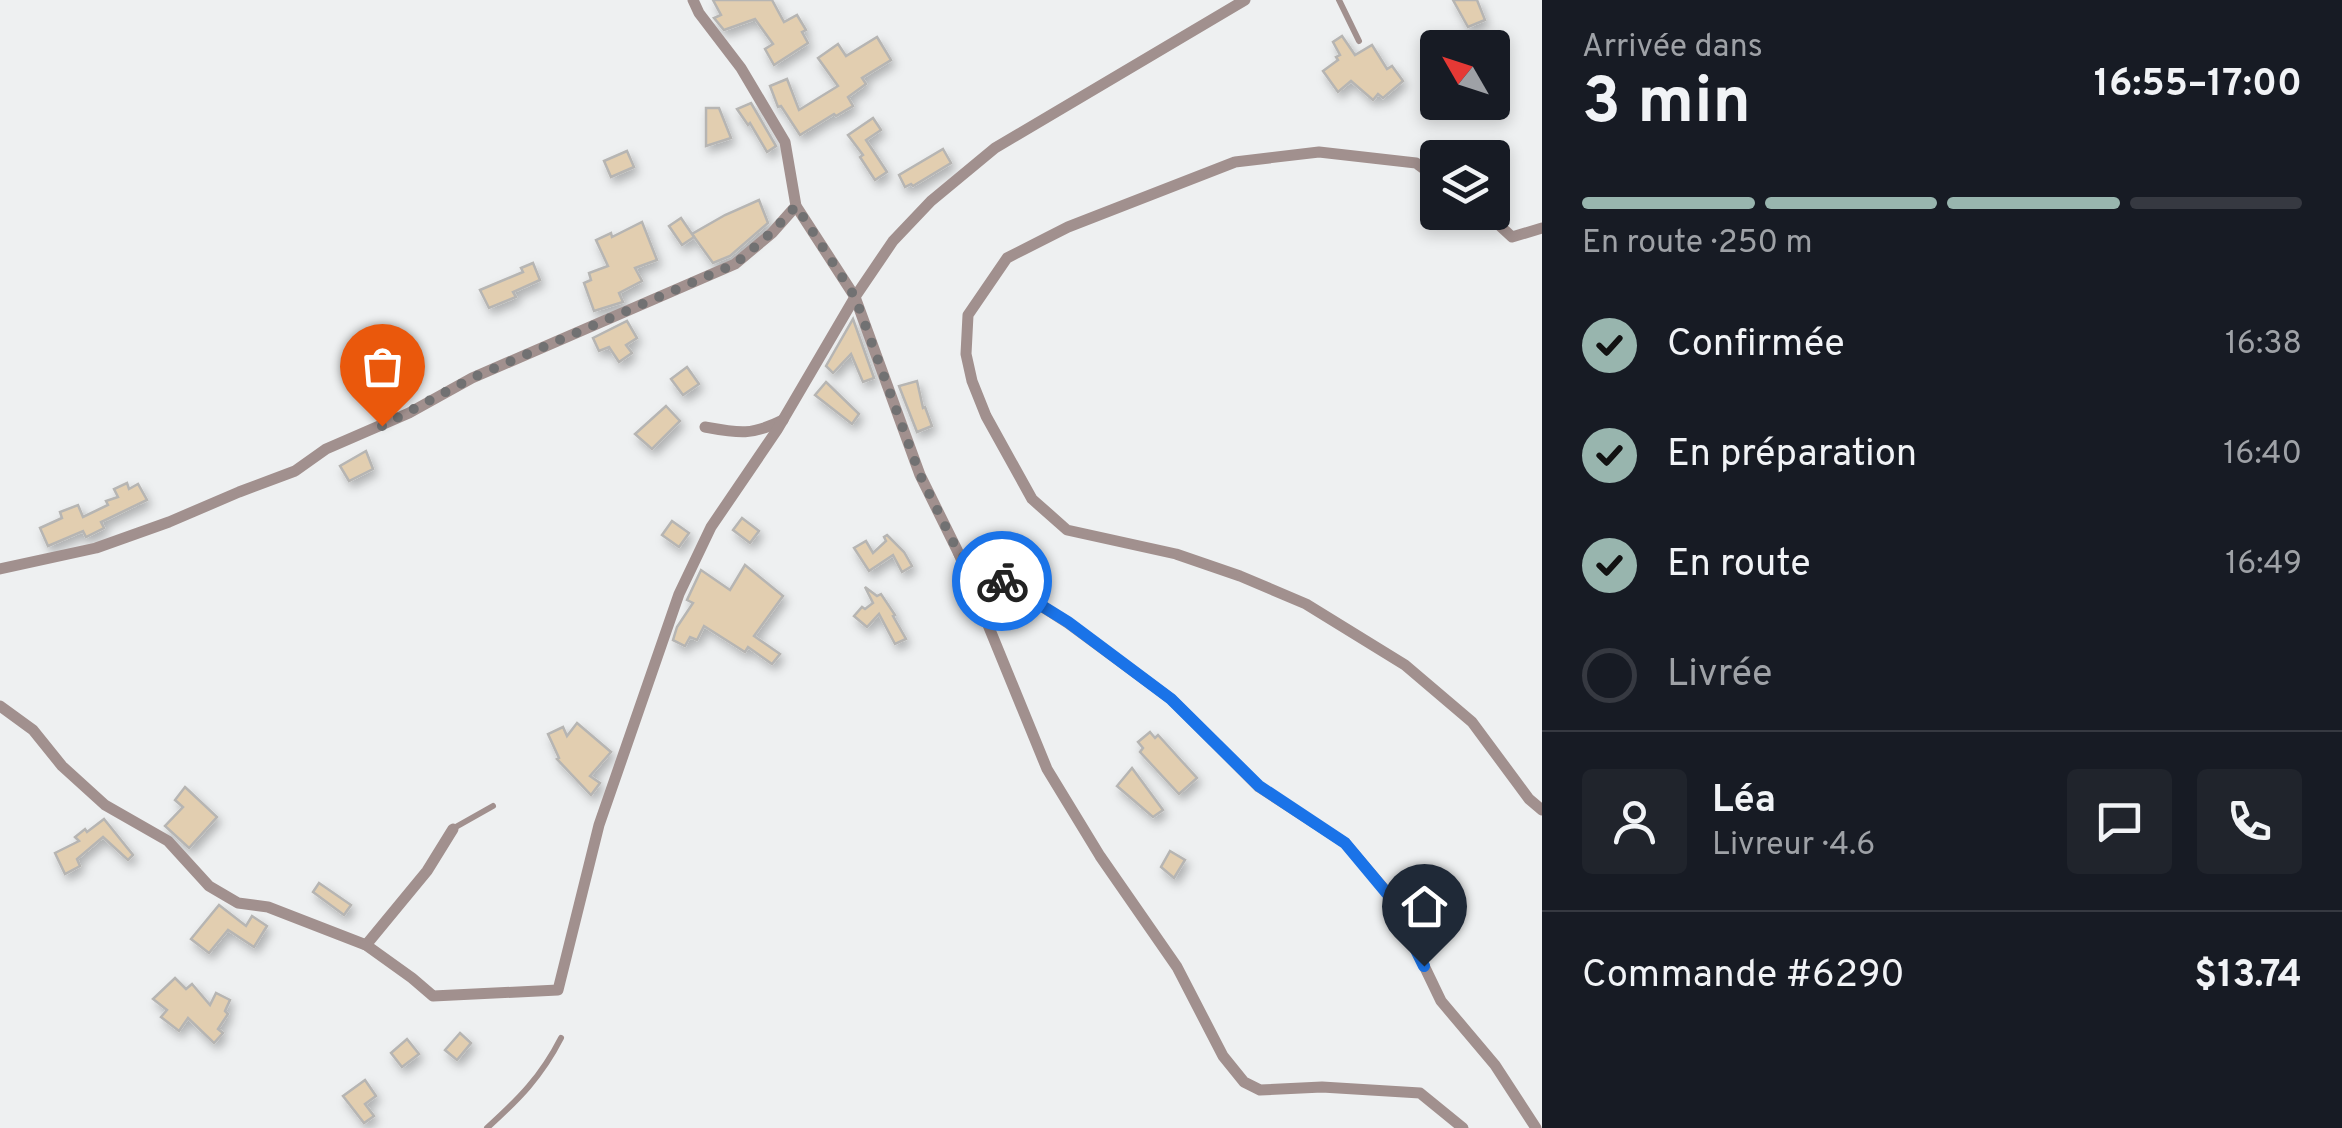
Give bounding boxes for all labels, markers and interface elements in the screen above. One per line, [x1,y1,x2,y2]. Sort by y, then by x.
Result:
text: Arrivée dans [1582,28,1763,68]
north arrow [1420,30,1510,120]
map controls [1420,30,1510,230]
text: 16:55–17:00 [2094,61,2302,110]
text: 3 min [1582,64,1751,146]
button: layers [1420,140,1510,230]
text: En route · 250 m [1582,224,1813,264]
icon: check [1582,318,1637,373]
text: Confirmée [1667,321,1845,370]
pin [340,324,425,427]
text: 16:38 [2225,325,2302,365]
icon: bag [355,339,410,394]
icon: check [1582,428,1637,483]
text: En préparation [1667,431,1917,480]
text: 16:40 [2223,435,2302,475]
courier [952,531,1052,631]
icon: check [1582,538,1637,593]
text: En route [1667,541,1811,590]
text: 16:49 [2225,545,2302,585]
icon: bike [975,554,1030,609]
text: Livrée [1667,651,1772,700]
button: person [1582,769,1687,874]
button: chat [2067,769,2172,874]
button: phone [2197,769,2302,874]
text: Léa [1712,777,1776,826]
text: Livreur · 4.6 [1712,826,1875,866]
pin [1382,864,1467,967]
icon: home [1397,879,1452,934]
text: Commande #6290 [1582,952,1905,1001]
text: $13.74 [2194,952,2302,1001]

